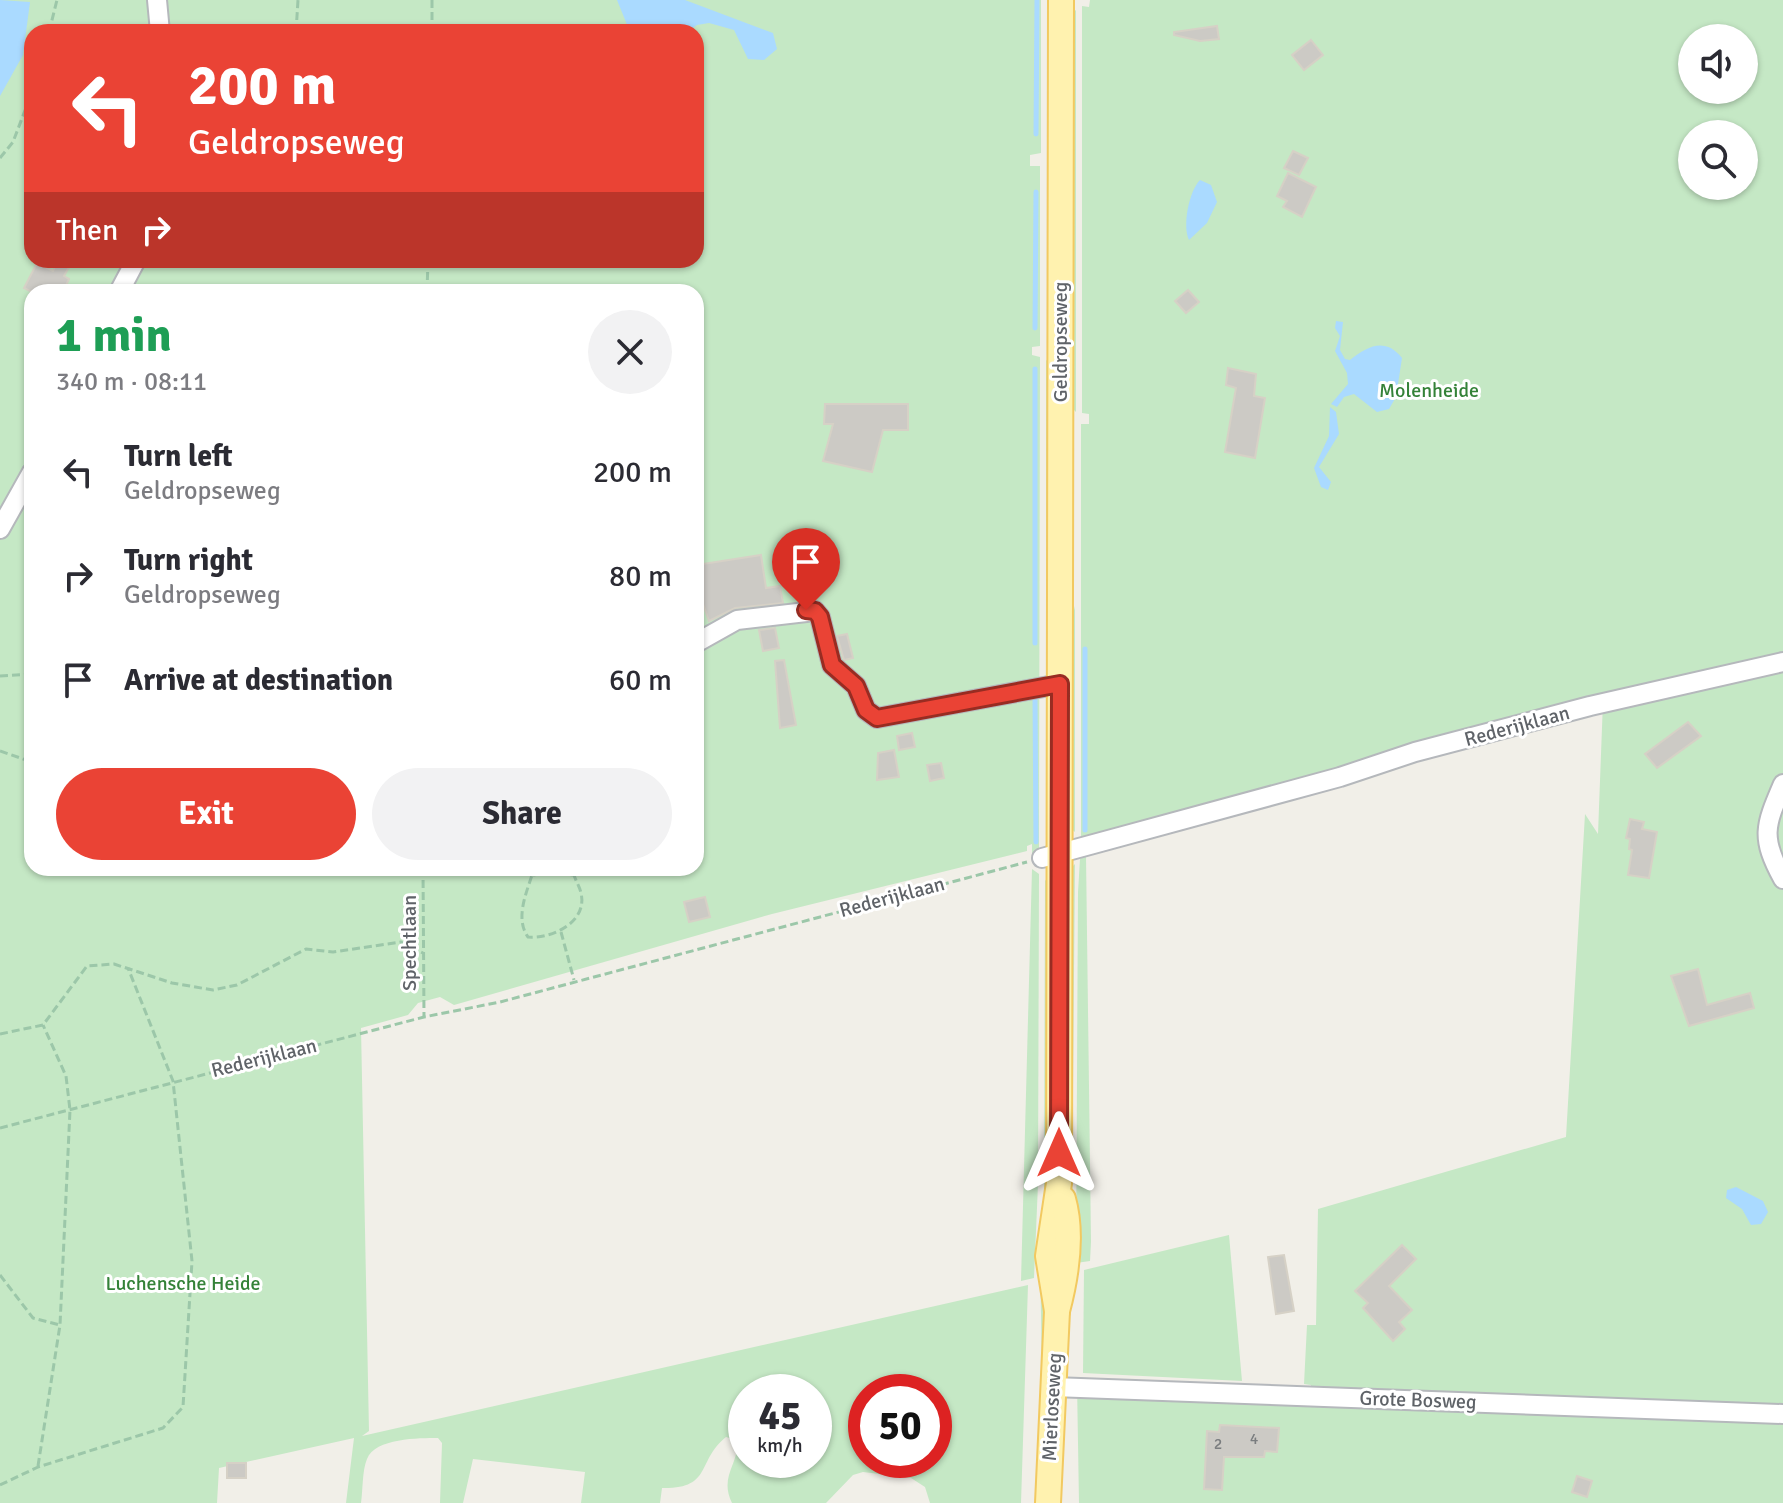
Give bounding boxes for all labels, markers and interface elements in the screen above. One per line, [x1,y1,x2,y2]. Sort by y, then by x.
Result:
map controls [1678,24,1758,200]
button: sound [1678,24,1758,104]
text: 200 m [188,51,336,120]
icon: left [56,56,160,160]
text: Geldropseweg [188,120,405,165]
button: search [1678,120,1758,200]
icon: right [134,208,178,252]
text: Then [56,212,118,249]
street label: Geldropseweg [1048,282,1073,402]
text: 1 min [56,306,172,365]
button: close [588,310,672,394]
text: 340 m · 08:11 [56,366,207,398]
park label: Molenheide [1379,378,1479,403]
text: Turn left [124,438,233,475]
icon: left [56,450,100,494]
text: 200 m [593,454,672,491]
text: Geldropseweg [124,475,281,507]
pin [772,528,840,610]
icon: arrive [784,540,828,584]
text: Turn right [124,542,253,579]
icon: right [56,554,100,598]
text: 80 m [609,558,672,595]
text: Geldropseweg [124,579,281,611]
icon: arrive [56,658,100,702]
text: Arrive at destination [124,662,393,699]
text: 60 m [609,662,672,699]
street label: Rederijklaan [1462,700,1572,752]
button: Exit [56,768,356,860]
button: Share [372,768,672,860]
street label: Rederijklaan [837,871,947,923]
street label: Spechtlaan [397,895,422,991]
street label: Rederijklaan [209,1033,319,1083]
position arrow [1017,1111,1101,1195]
park label: Luchensche Heide [105,1271,261,1296]
street label: Mierloseweg [1037,1352,1067,1462]
speed limit sign: 50 [848,1374,952,1478]
street label: Grote Bosweg [1359,1385,1477,1415]
text: 45 [758,1391,802,1441]
house number: 4 [1250,1429,1259,1449]
text: km/h [757,1433,803,1458]
house number: 2 [1214,1434,1222,1454]

